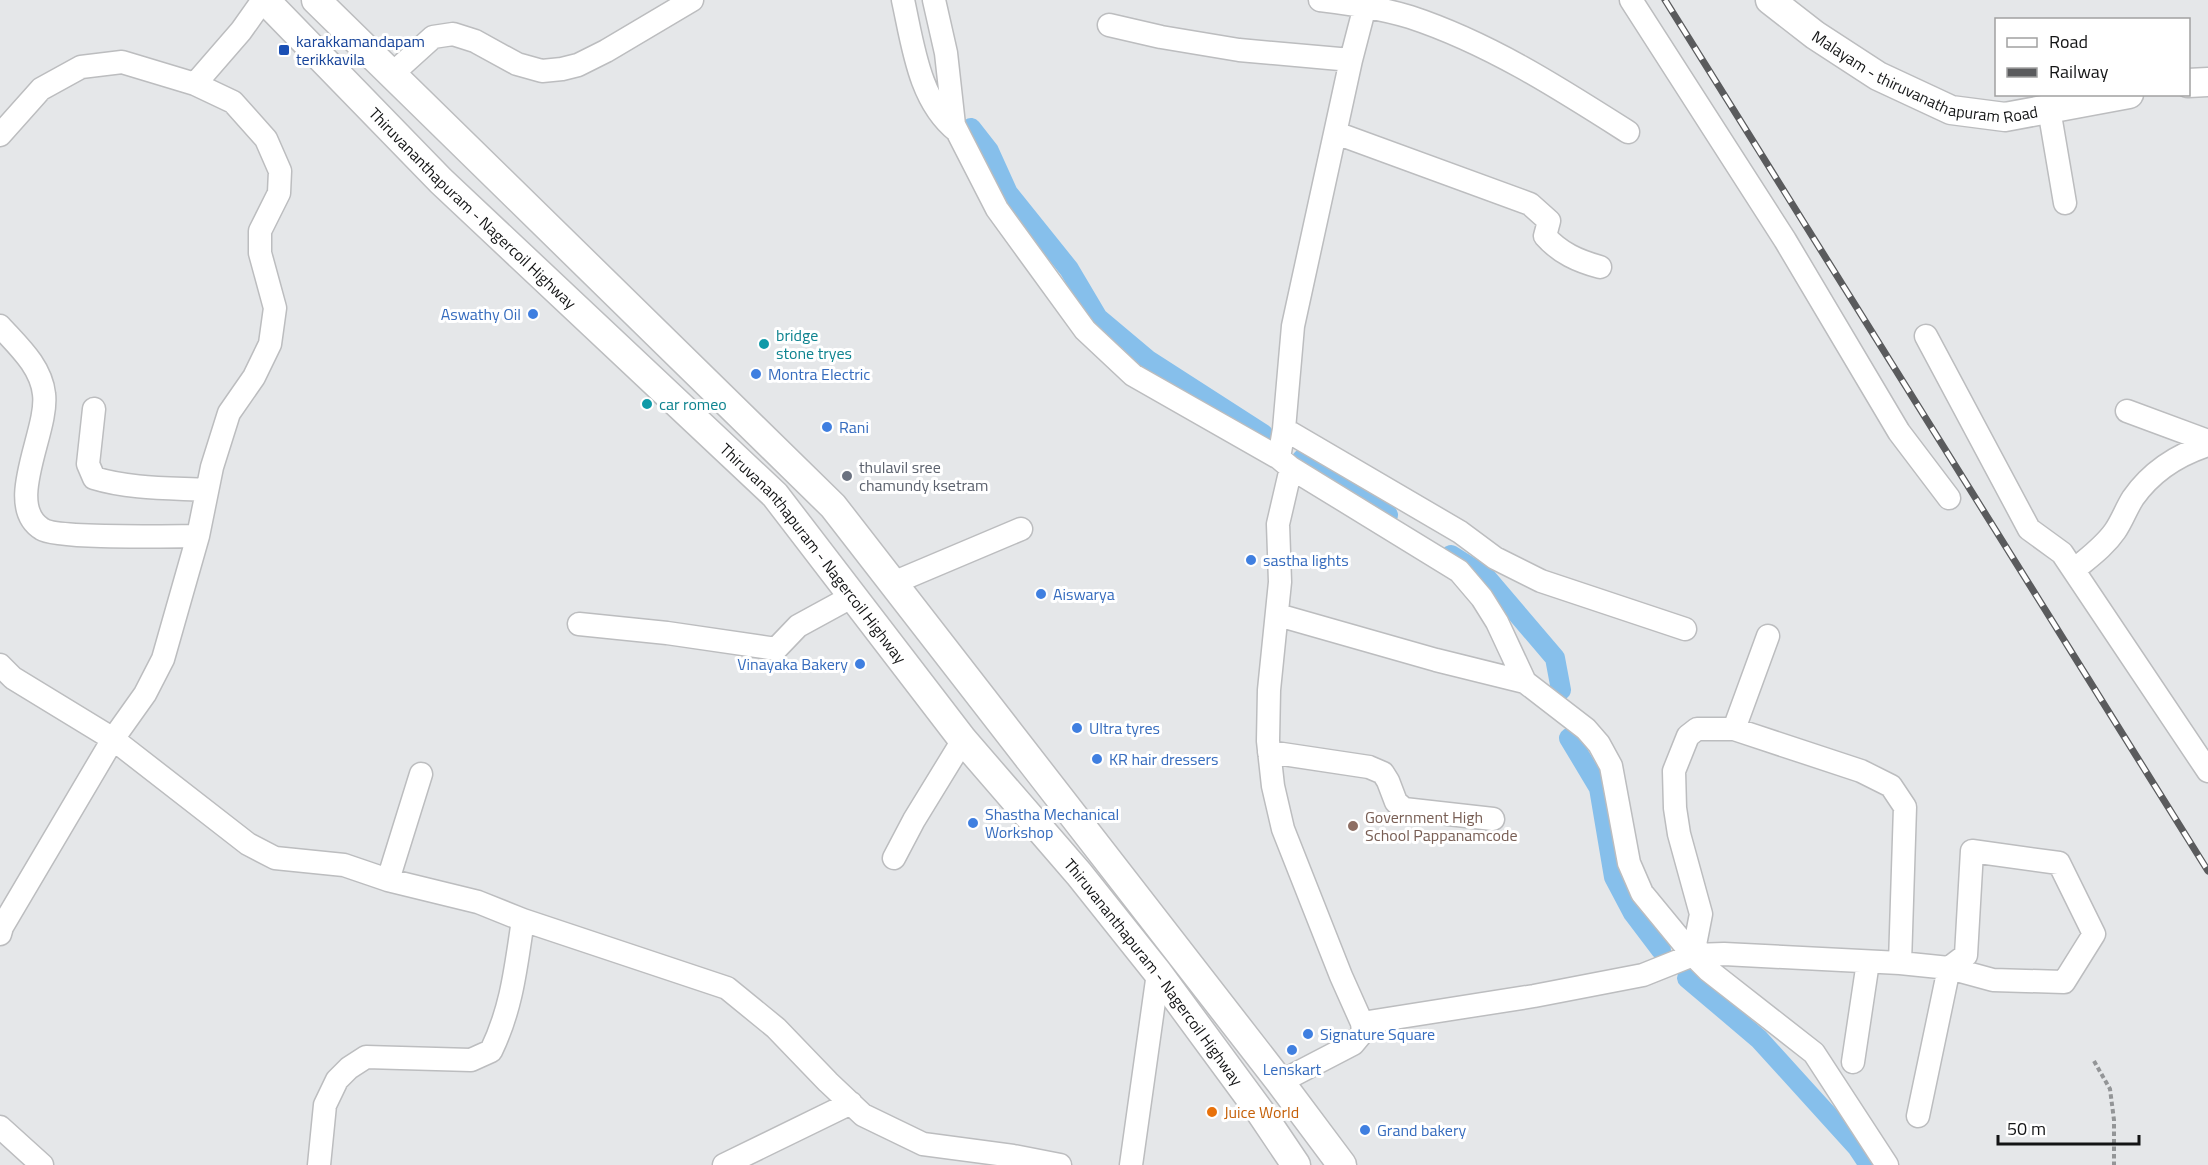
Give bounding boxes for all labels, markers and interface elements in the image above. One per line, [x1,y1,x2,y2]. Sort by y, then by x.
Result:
legend [1995,18,2190,96]
street label: Malayam - thiruvanathapuram Road [1807,24,2040,129]
text: Road [2049,28,2088,55]
place label: karakkamandapam terikkavila [296,29,425,71]
marker: karakkamandapam terikkavila [277,43,291,57]
text: Railway [2049,58,2109,85]
street label: Thiruvananthapuram - Nagercoil Highway [363,102,582,315]
place label: Aswathy Oil [441,302,521,326]
marker: Aswathy Oil [526,307,540,321]
place label: bridge stone tryes [776,323,852,365]
marker: bridge stone tryes [757,337,771,351]
place label: Montra Electric [768,362,870,386]
marker: Montra Electric [749,367,763,381]
place label: car romeo [659,392,727,416]
marker: car romeo [640,397,654,411]
place label: Rani [839,415,869,439]
marker: Rani [820,420,834,434]
street label: Thiruvananthapuram - Nagercoil Highway [715,437,912,669]
place label: thulavil sree chamundy ksetram [859,455,988,497]
marker: thulavil sree chamundy ksetram [840,469,854,483]
place label: sastha lights [1263,548,1349,572]
marker: sastha lights [1244,553,1258,567]
place label: Aiswarya [1053,582,1115,606]
marker: Aiswarya [1034,587,1048,601]
place label: Vinayaka Bakery [737,652,848,676]
marker: Vinayaka Bakery [853,657,867,671]
place label: Ultra tyres [1089,716,1160,740]
marker: Ultra tyres [1070,721,1084,735]
place label: KR hair dressers [1109,747,1219,771]
marker: KR hair dressers [1090,752,1104,766]
place label: Shastha Mechanical Workshop [985,802,1119,844]
place label: Government High School Pappanamcode [1365,805,1518,847]
marker: Shastha Mechanical Workshop [966,816,980,830]
marker: Government High School Pappanamcode [1346,819,1360,833]
street label: Thiruvananthapuram - Nagercoil Highway [1058,853,1249,1091]
place label: Signature Square [1320,1022,1435,1046]
marker: Signature Square [1301,1027,1315,1041]
marker: Lenskart [1285,1043,1299,1057]
place label: Lenskart [1263,1057,1322,1081]
place label: Juice World [1224,1100,1299,1124]
marker: Juice World [1205,1105,1219,1119]
scale bar [1998,1108,2139,1146]
text: 50 m [2007,1115,2046,1142]
place label: Grand bakery [1377,1118,1466,1142]
marker: Grand bakery [1358,1123,1372,1137]

